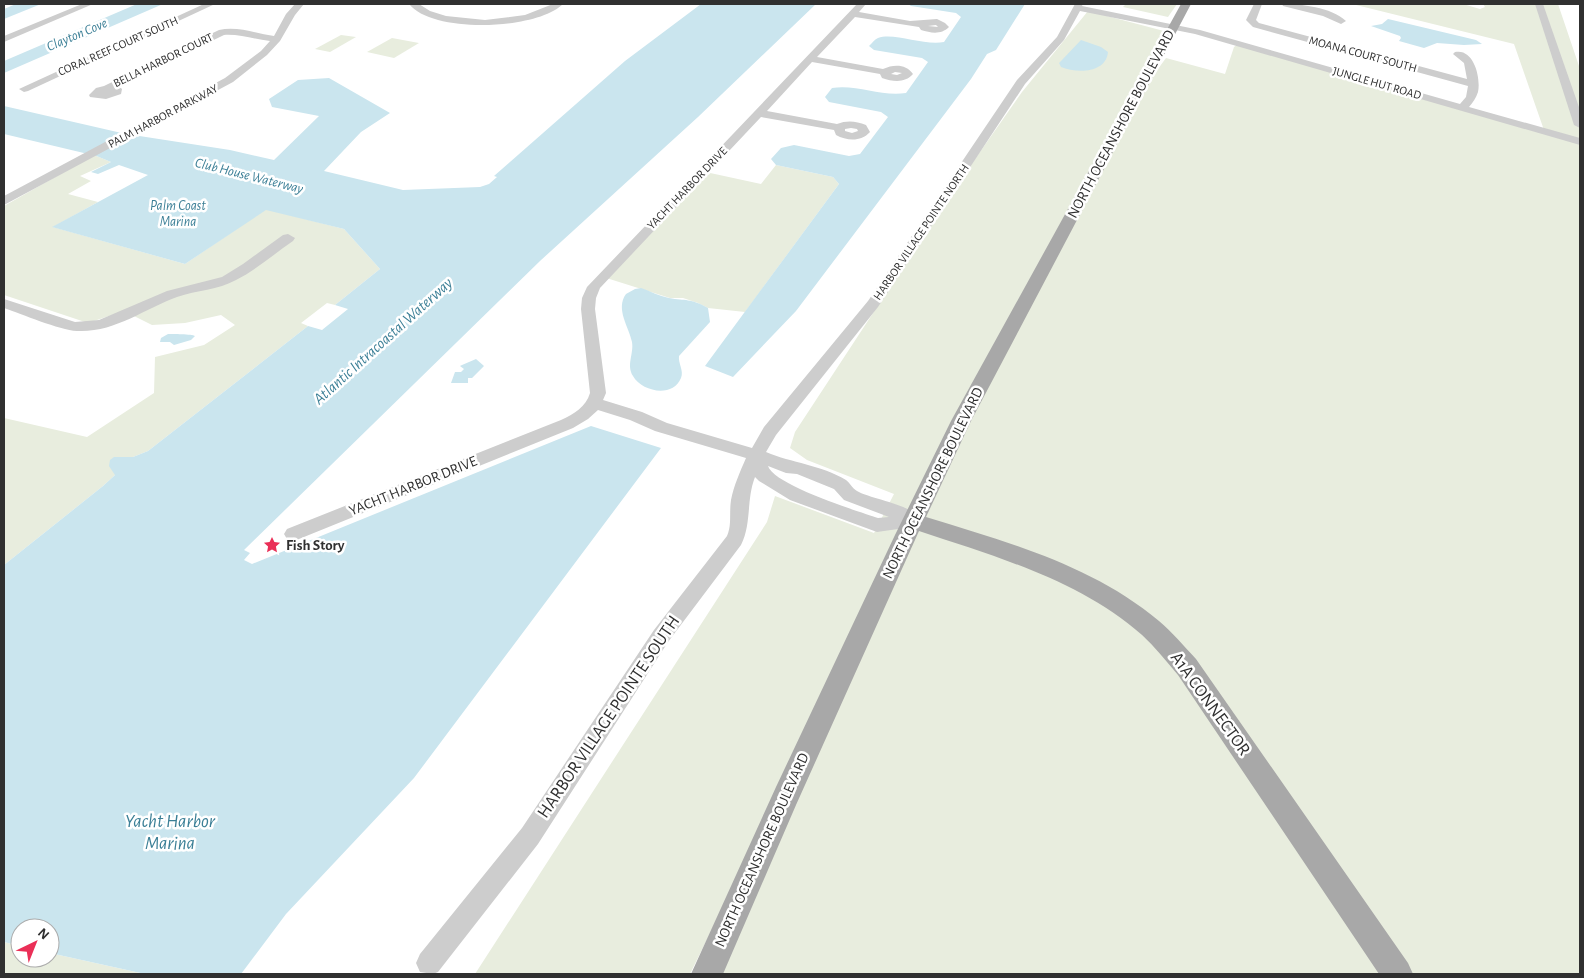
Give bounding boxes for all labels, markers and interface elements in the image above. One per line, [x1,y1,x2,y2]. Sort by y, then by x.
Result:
street label: CORAL REEF COURT SOUTH [56,14,180,78]
water label: Clayton Cove [45,16,109,54]
street label: NORTH OCEANSHORE BOULEVARD [1065,27,1177,221]
street label: BELLA HARBOR COURT [111,31,215,89]
street label: MOANA COURT SOUTH [1308,34,1418,74]
street label: JUNGLE HUT ROAD [1331,65,1423,101]
street label: PALM HARBOR PARKWAY [106,82,220,150]
street label: YACHT HARBOR DRIVE [645,144,729,231]
water label: Club House Waterway [193,156,305,196]
street label: HARBOR VILLAGE POINTE NORTH [871,162,971,302]
water label: Palm Coast Marina [150,199,206,229]
water label: Atlantic Intracoastal Waterway [310,274,456,408]
street label: NORTH OCEANSHORE BOULEVARD [880,385,986,581]
street label: YACHT HARBOR DRIVE [347,453,479,519]
place icon: Fish Story [262,535,282,555]
place label: Fish Story [286,538,345,553]
street label: HARBOR VILLAGE POINTE SOUTH [535,613,683,821]
street label: A1A CONNECTOR [1167,649,1253,759]
street label: NORTH OCEANSHORE BOULEVARD [712,750,812,949]
water label: Yacht Harbor Marina [125,812,216,853]
north arrow [10,918,60,968]
text: N [35,926,52,943]

